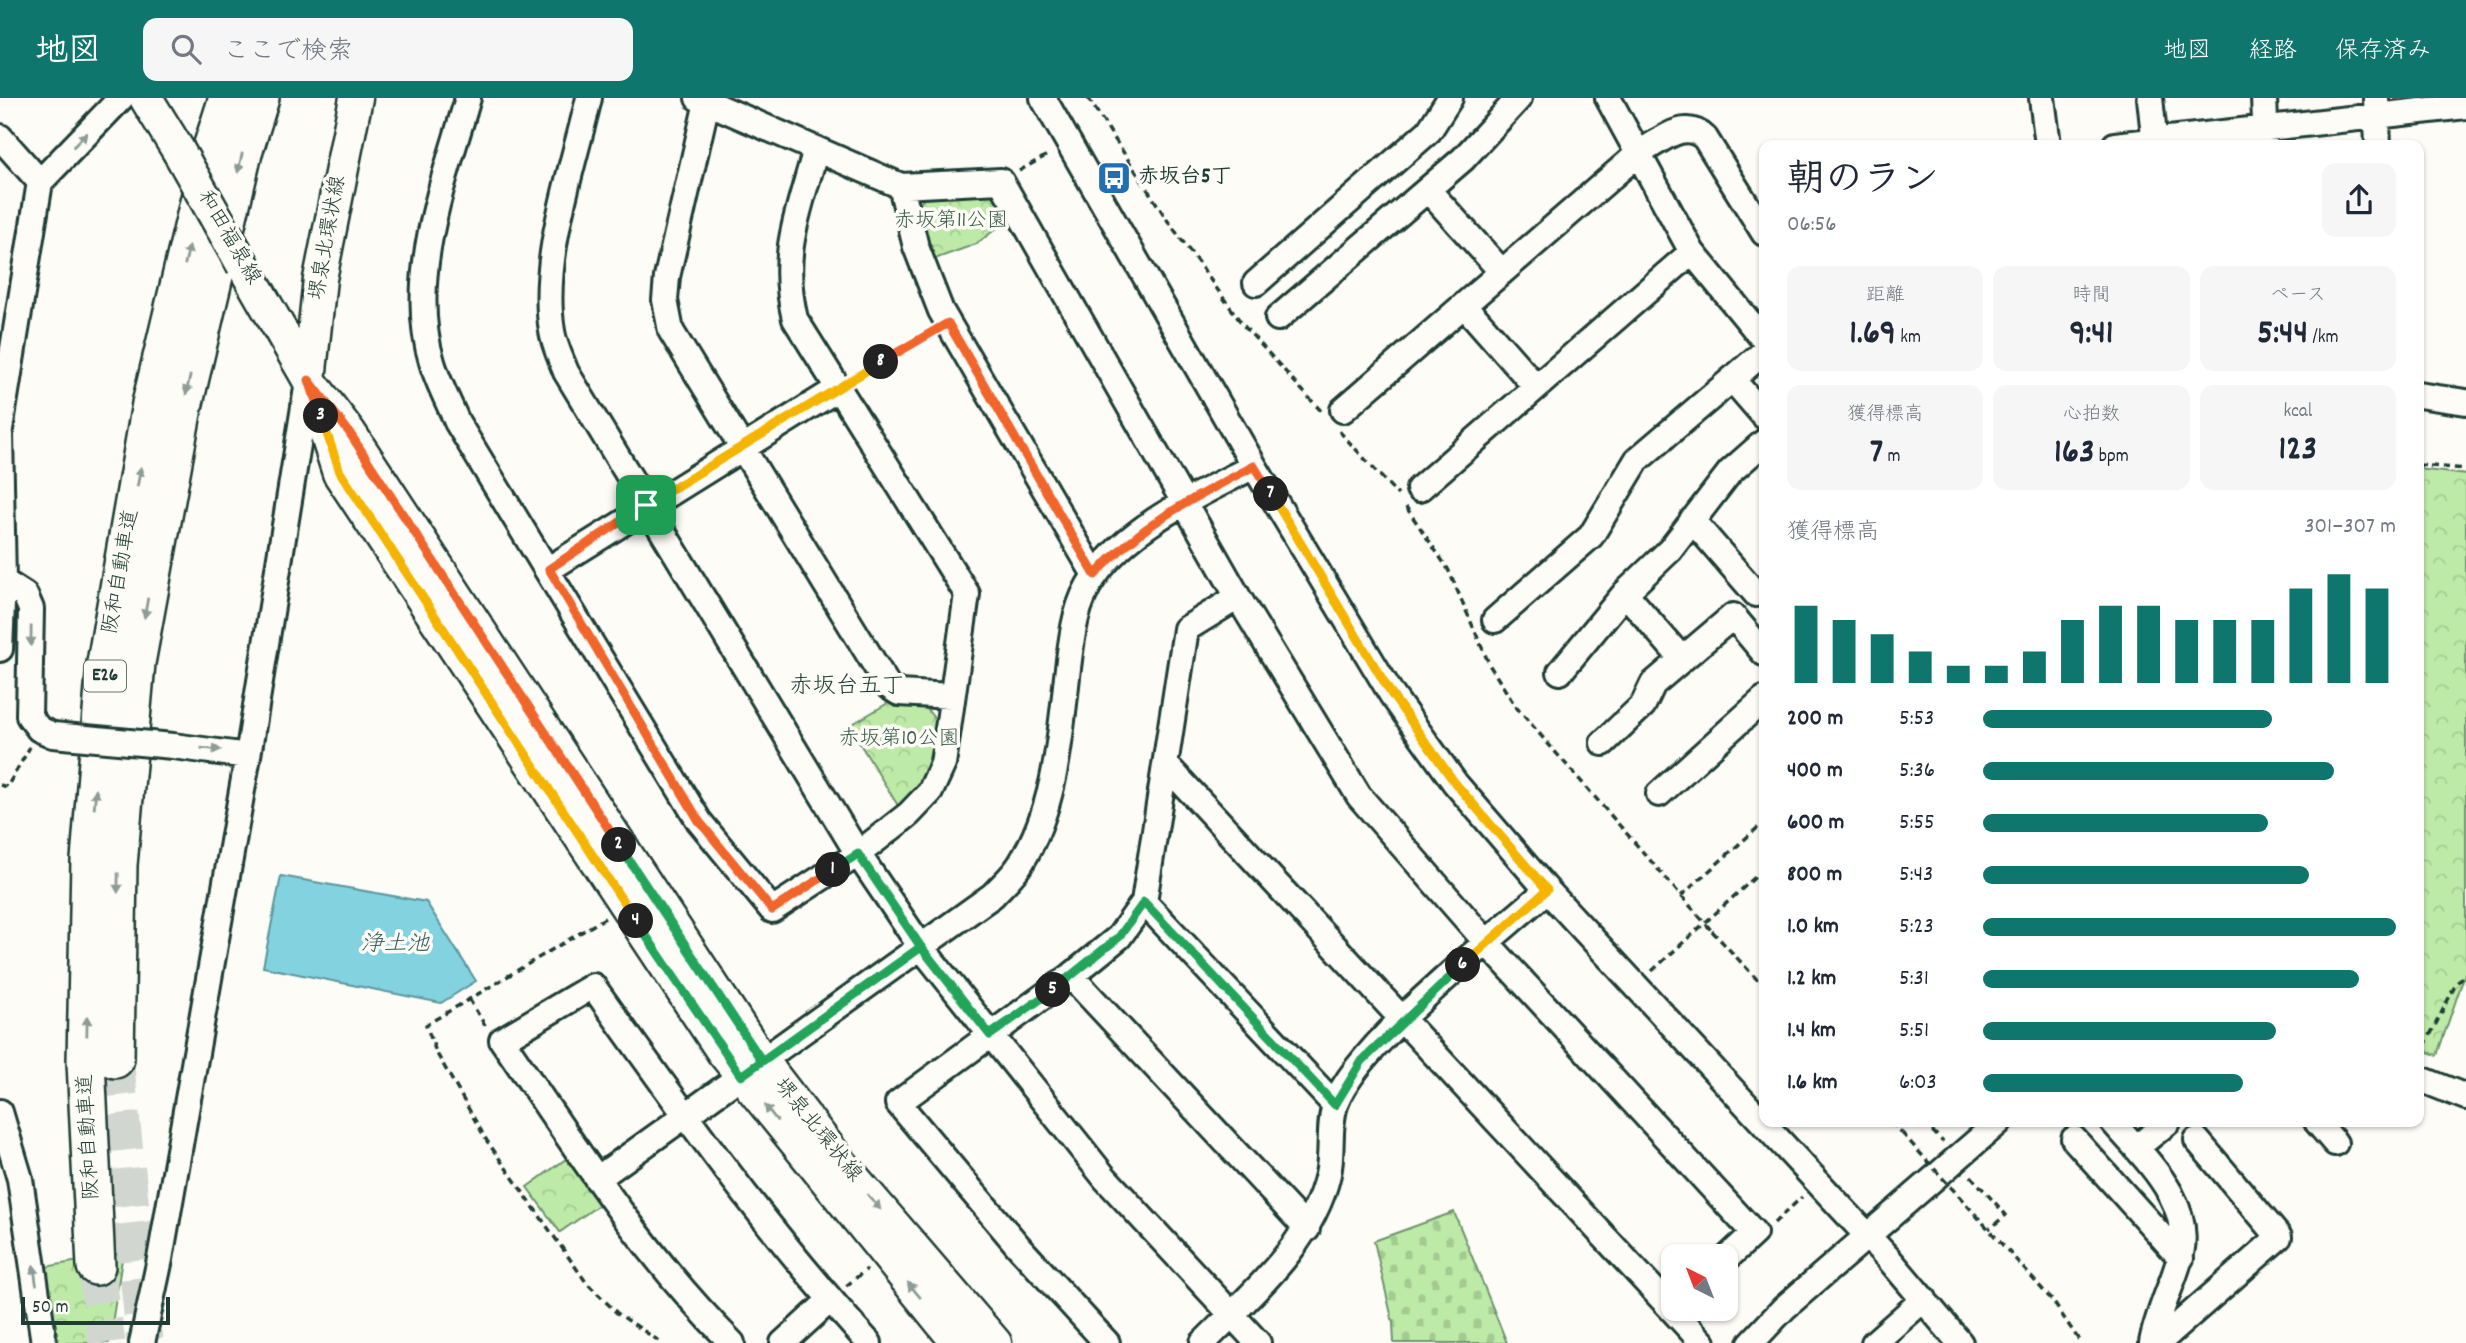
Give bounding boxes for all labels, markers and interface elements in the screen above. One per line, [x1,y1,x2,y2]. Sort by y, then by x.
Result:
search box [143,18,633,81]
text: 地図 [35,30,101,77]
icon: search [167,30,205,68]
text: ここで検索 [223,34,353,71]
text: 地図 [2163,35,2211,69]
text: 経路 [2249,35,2297,69]
text: 保存済み [2335,35,2431,69]
one-way arrow [72,132,88,149]
one-way arrow [234,153,245,175]
text: 朝のラン [1787,155,1939,210]
bus stop icon: 赤坂台5丁 [1095,159,1133,197]
place label: 赤坂台5丁 [1138,163,1232,193]
button: share [2322,163,2396,237]
street label: 堺泉北環状線 [303,173,355,303]
street label: 和田福泉線 [189,185,267,291]
park label: 赤坂第11公園 [894,207,1008,237]
text: 06:56 [1787,209,1837,242]
one-way arrow [182,244,193,266]
text: 距離 [1866,283,1904,310]
text: 時間 [2072,283,2111,310]
text: ペース [2270,283,2326,310]
text: 1.69 [1849,310,1896,360]
text: 9:41 [2069,310,2114,360]
text: 5:44 [2257,310,2308,360]
text: km [1896,325,1921,352]
text: /km [2308,325,2339,352]
pin: 8 [864,344,898,380]
text: 8 [877,348,884,375]
one-way arrow [183,374,194,396]
pin: 3 [304,398,338,434]
text: kcal [2283,399,2312,426]
text: 3 [316,402,325,429]
text: 獲得標高 [1847,402,1923,429]
text: 心拍数 [2063,402,2120,429]
text: 123 [2279,426,2317,476]
text: 7 [1870,429,1883,479]
text: 163 [2054,429,2094,479]
text: m [1883,444,1901,471]
text: bpm [2094,444,2129,471]
one-way arrow [134,466,145,488]
pin [616,475,676,535]
pin: 7 [1254,476,1288,512]
text: 7 [1267,480,1274,507]
icon: arrive [627,486,665,524]
street label: 阪和自動車道 [96,507,148,637]
text: 301–307 m [2304,511,2396,544]
text: 獲得標高 [1787,517,1879,550]
one-way arrow [140,597,151,619]
one-way arrow [25,625,37,647]
road number: E26 [84,660,126,692]
district label: 赤坂台五丁 [790,671,905,704]
text: 200 m [1787,703,1843,736]
text: 5:53 [1899,703,1934,736]
park label: 赤坂第10公園 [838,725,960,755]
one-way arrow [200,744,222,755]
text: 400 m [1787,755,1843,788]
text: 5:36 [1899,755,1935,788]
one-way arrow [90,788,101,810]
text: 600 m [1787,807,1844,840]
text: 5:55 [1899,807,1935,840]
pin: 2 [602,828,636,862]
text: 2 [614,831,623,858]
pin: 1 [816,852,850,888]
text: 1 [830,856,835,883]
text: 800 m [1787,859,1842,892]
text: 5:43 [1899,859,1933,892]
one-way arrow [112,872,124,894]
pin: 4 [618,904,654,938]
text: 4 [632,907,639,934]
text: 1.0 km [1787,911,1839,944]
text: 5:23 [1899,911,1934,944]
water label: 浄土池 [361,929,431,962]
pin: 6 [1446,948,1480,982]
text: 6 [1458,951,1467,978]
text: 1.2 km [1787,963,1836,996]
text: 5:31 [1899,963,1929,996]
pin: 5 [1036,972,1070,1008]
text: 5 [1048,976,1057,1003]
one-way arrow [81,1015,92,1037]
text: 1.4 km [1787,1015,1836,1048]
text: 5:51 [1899,1015,1929,1048]
text: 1.6 km [1787,1067,1838,1100]
text: 6:03 [1899,1067,1937,1100]
street label: 阪和自動車道 [72,1073,108,1201]
street label: 堺泉北環状線 [766,1073,868,1189]
one-way arrow [764,1105,779,1123]
one-way arrow [867,1193,882,1211]
north arrow [1661,1244,1738,1321]
map controls [1661,1244,1738,1321]
one-way arrow [29,1264,40,1286]
one-way arrow [907,1282,922,1299]
scale bar [21,1294,170,1326]
text: 50 m [32,1295,69,1322]

